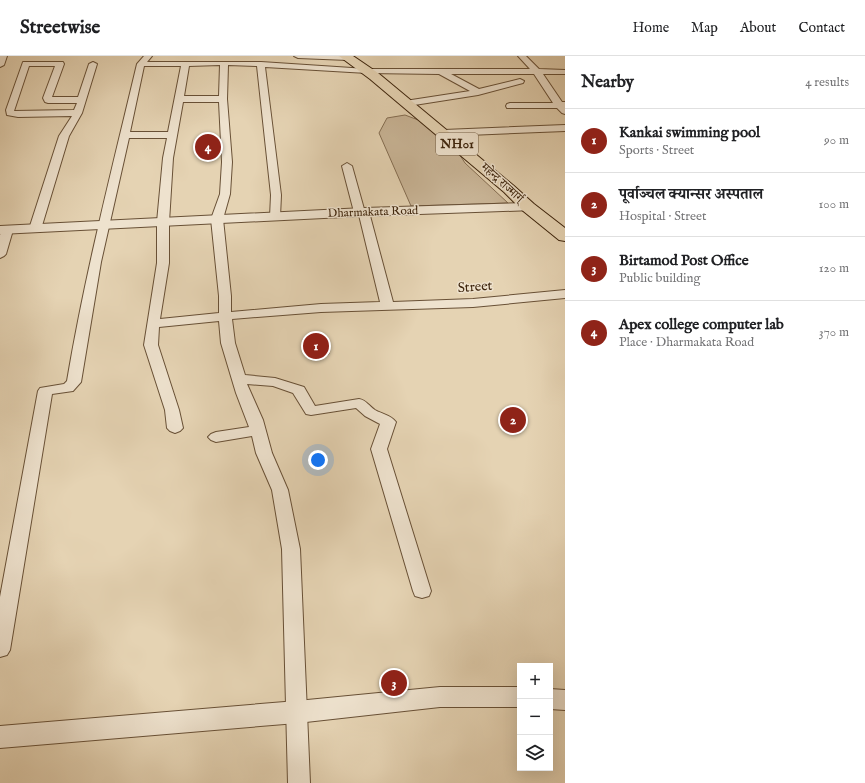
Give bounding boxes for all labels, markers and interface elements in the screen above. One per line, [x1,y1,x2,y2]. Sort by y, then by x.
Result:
text: Streetwise [20,16,100,40]
text: Home [633,19,669,37]
text: Map [691,19,718,37]
text: About [740,19,776,37]
text: Contact [798,19,845,37]
text: Nearby [581,72,634,93]
text: 4 results [805,74,849,91]
text: Kankai swimming pool [619,123,760,142]
pin: 4 [195,132,221,162]
text: 1 [592,132,596,149]
text: 90 m [824,132,849,149]
road number: NH01 [436,133,478,155]
text: Sports · Street [619,142,694,159]
street label: महेन्द्र राज्मार्ग् [477,158,529,207]
text: पूर्वाञ्चल क्यान्सर अस्पताल [619,185,763,204]
text: 2 [591,196,597,213]
text: 100 m [819,196,849,213]
street label: Dharmakata Road [327,203,419,221]
text: Hospital · Street [619,208,706,225]
text: Birtamod Post Office [619,251,749,270]
text: 3 [592,260,596,277]
text: 120 m [819,260,849,277]
text: Public building [619,270,701,287]
street label: Street [457,277,493,297]
text: Apex college computer lab [619,315,784,334]
text: 4 [591,324,597,341]
text: 370 m [819,324,849,341]
pin: 1 [303,331,329,361]
text: Place · Dharmakata Road [619,334,754,351]
pin: 2 [500,405,526,435]
your location [308,450,328,470]
map controls [517,663,553,771]
button: + [517,663,553,699]
pin: 3 [381,668,407,698]
button: − [517,699,553,735]
button: layers [517,735,553,771]

